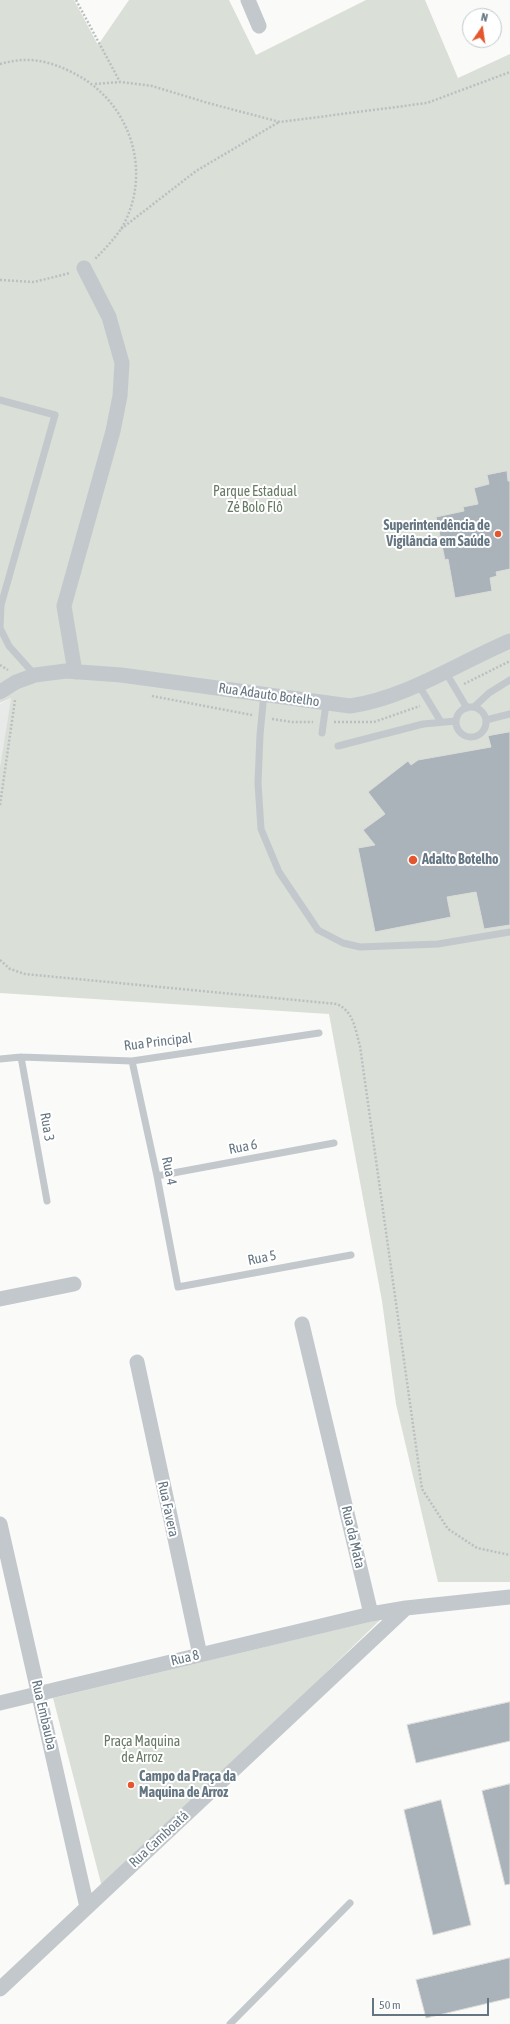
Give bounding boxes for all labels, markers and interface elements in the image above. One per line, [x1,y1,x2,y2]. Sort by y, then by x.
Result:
north arrow [462,8,502,48]
text: N [480,11,489,24]
park label: Parque Estadual Zé Bolo Flô [213,484,297,516]
place label: Superintendência de Vigilância em Saúde [384,518,490,550]
marker: Superintendência de Vigilância em Saúde [493,529,503,539]
street label: Rua Adauto Botelho [217,680,321,710]
place label: Adalto Botelho [422,852,499,868]
marker: Adalto Botelho [407,854,419,866]
street label: Rua Principal [123,1029,193,1055]
street label: Rua 3 [36,1111,58,1143]
street label: Rua 6 [227,1136,259,1158]
street label: Rua 4 [158,1155,180,1187]
street label: Rua 5 [246,1247,278,1269]
street label: Rua Favera [154,1480,182,1538]
street label: Rua da Mata [338,1504,368,1570]
street label: Rua 8 [169,1647,201,1669]
street label: Rua Embauba [28,1678,60,1752]
park label: Praça Maquina de Arroz [104,1734,180,1766]
place label: Campo da Praça da Maquina de Arroz [139,1769,236,1802]
marker: Campo da Praça da Maquina de Arroz [126,1780,136,1790]
street label: Rua Camboatá [126,1807,192,1871]
scale bar [374,1990,491,2016]
text: 50 m [379,1998,401,2012]

